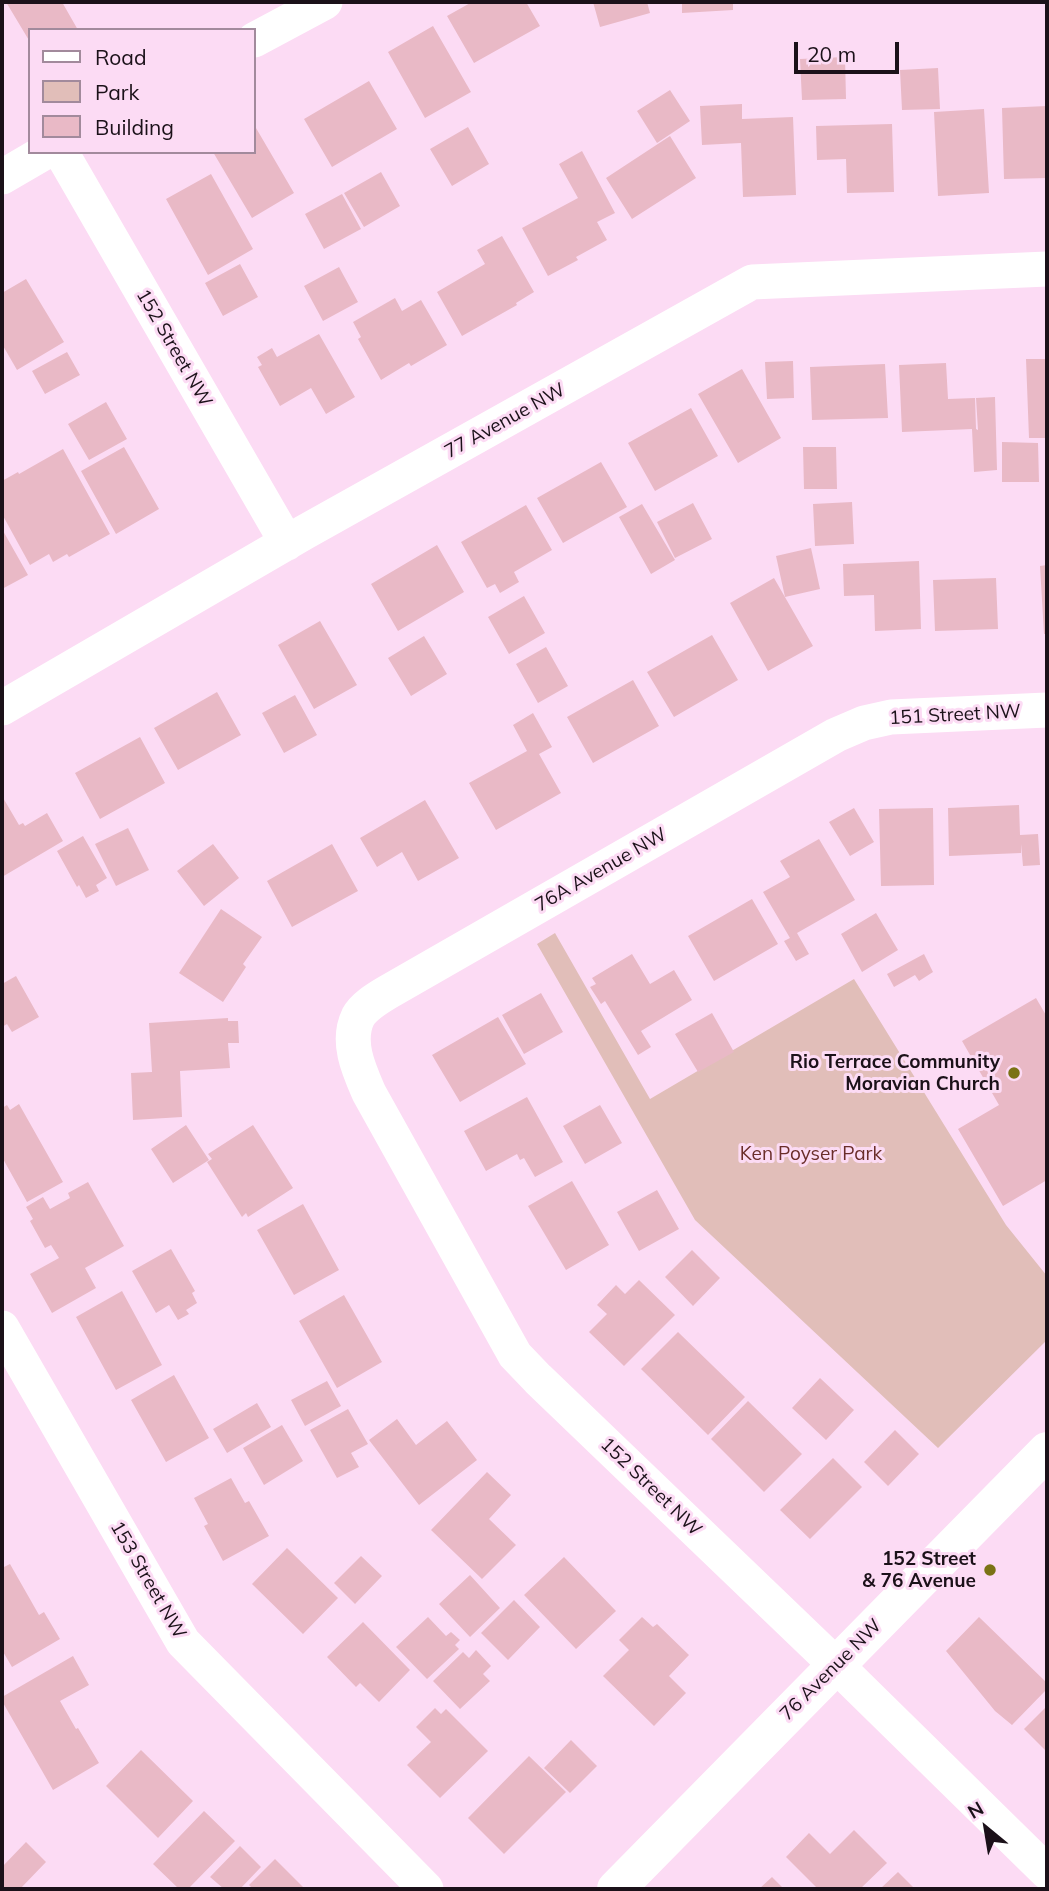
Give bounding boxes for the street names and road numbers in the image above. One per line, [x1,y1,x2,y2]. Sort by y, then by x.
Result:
street label: 152 Street NW [131,285,217,411]
street label: 77 Avenue NW [441,378,569,464]
street label: 151 Street NW [889,700,1021,730]
street label: 76A Avenue NW [531,823,671,917]
street label: 152 Street NW [596,1433,706,1541]
street label: 153 Street NW [105,1517,191,1643]
street label: 76 Avenue NW [775,1614,887,1726]

